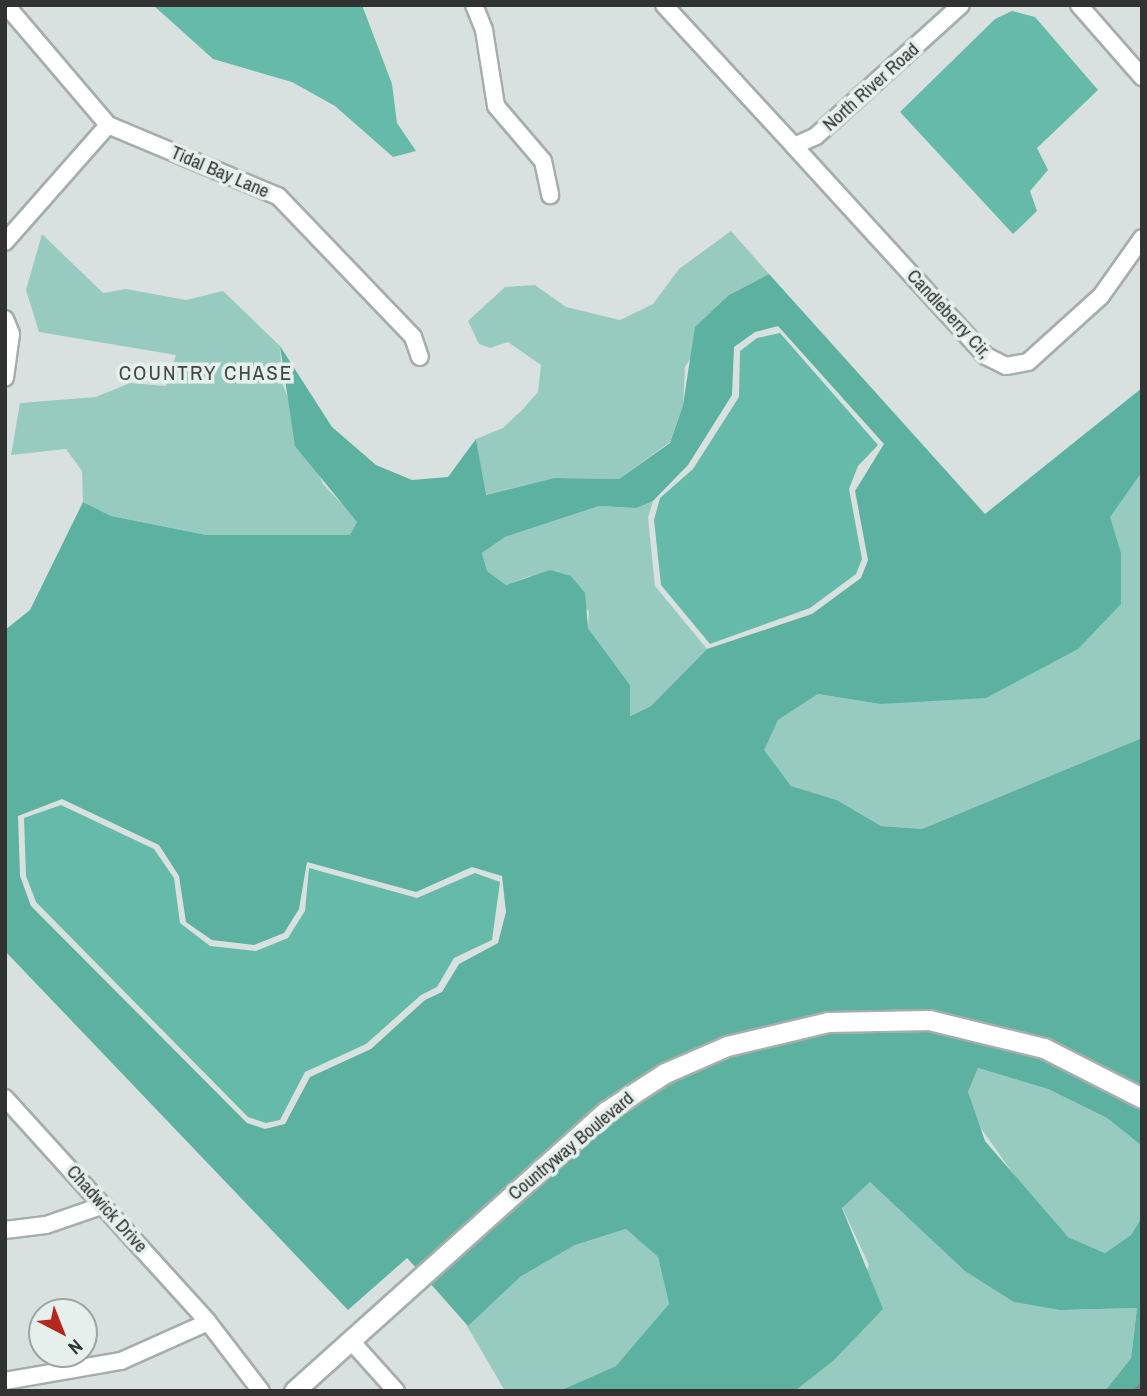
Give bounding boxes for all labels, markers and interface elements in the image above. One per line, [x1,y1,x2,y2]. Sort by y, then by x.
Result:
street label: North River Road [818,38,924,136]
street label: Tidal Bay Lane [167,141,273,203]
street label: Candleberry Cir, [902,265,996,363]
district label: COUNTRY CHASE [120,360,292,386]
street label: Countryway Boulevard [504,1087,638,1205]
street label: Chadwick Drive [62,1161,152,1257]
north arrow [28,1298,98,1368]
text: N [63,1334,89,1361]

